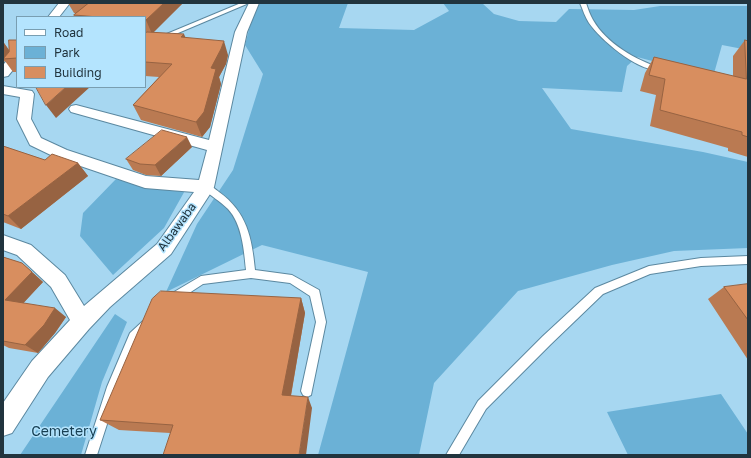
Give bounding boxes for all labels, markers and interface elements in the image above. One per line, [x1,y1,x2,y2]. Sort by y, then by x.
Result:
legend [16,16,146,88]
text: Road [54,25,83,40]
text: Park [54,45,80,60]
text: Building [54,65,102,80]
street label: Albawaba [155,200,199,254]
park label: Cemetery [31,424,97,440]

